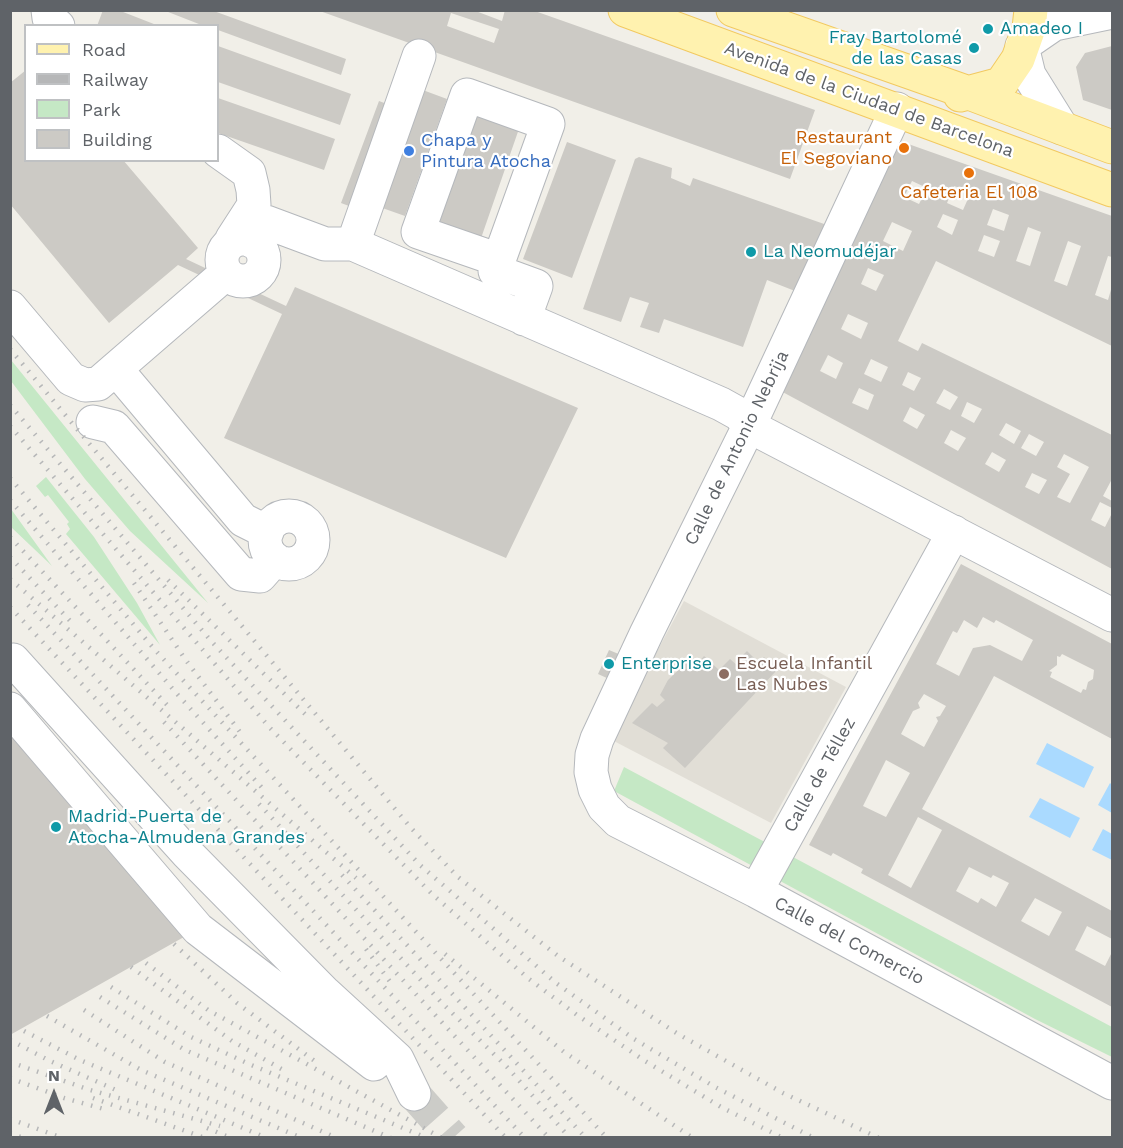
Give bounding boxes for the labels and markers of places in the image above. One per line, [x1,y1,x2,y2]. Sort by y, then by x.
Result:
place label: Amadeo I [1000,18,1083,40]
marker: Amadeo I [981,22,995,36]
place label: Fray Bartolomé de las Casas [829,27,962,70]
marker: Fray Bartolomé de las Casas [967,41,981,55]
place label: Restaurant El Segoviano [780,127,892,170]
place label: Chapa y Pintura Atocha [421,130,551,172]
marker: Restaurant El Segoviano [897,141,911,155]
marker: Chapa y Pintura Atocha [402,144,416,158]
marker: Cafeteria El 108 [962,166,976,180]
place label: Cafeteria El 108 [900,182,1038,204]
place label: La Neomudéjar [763,241,897,263]
marker: La Neomudéjar [744,245,758,259]
place label: Enterprise [621,653,712,675]
place label: Escuela Infantil Las Nubes [736,653,872,696]
marker: Enterprise [602,657,616,671]
marker: Escuela Infantil Las Nubes [717,667,731,681]
place label: Madrid-Puerta de Atocha-Almudena Grandes [68,806,305,848]
marker: Madrid-Puerta de Atocha-Almudena Grandes [49,820,63,834]

